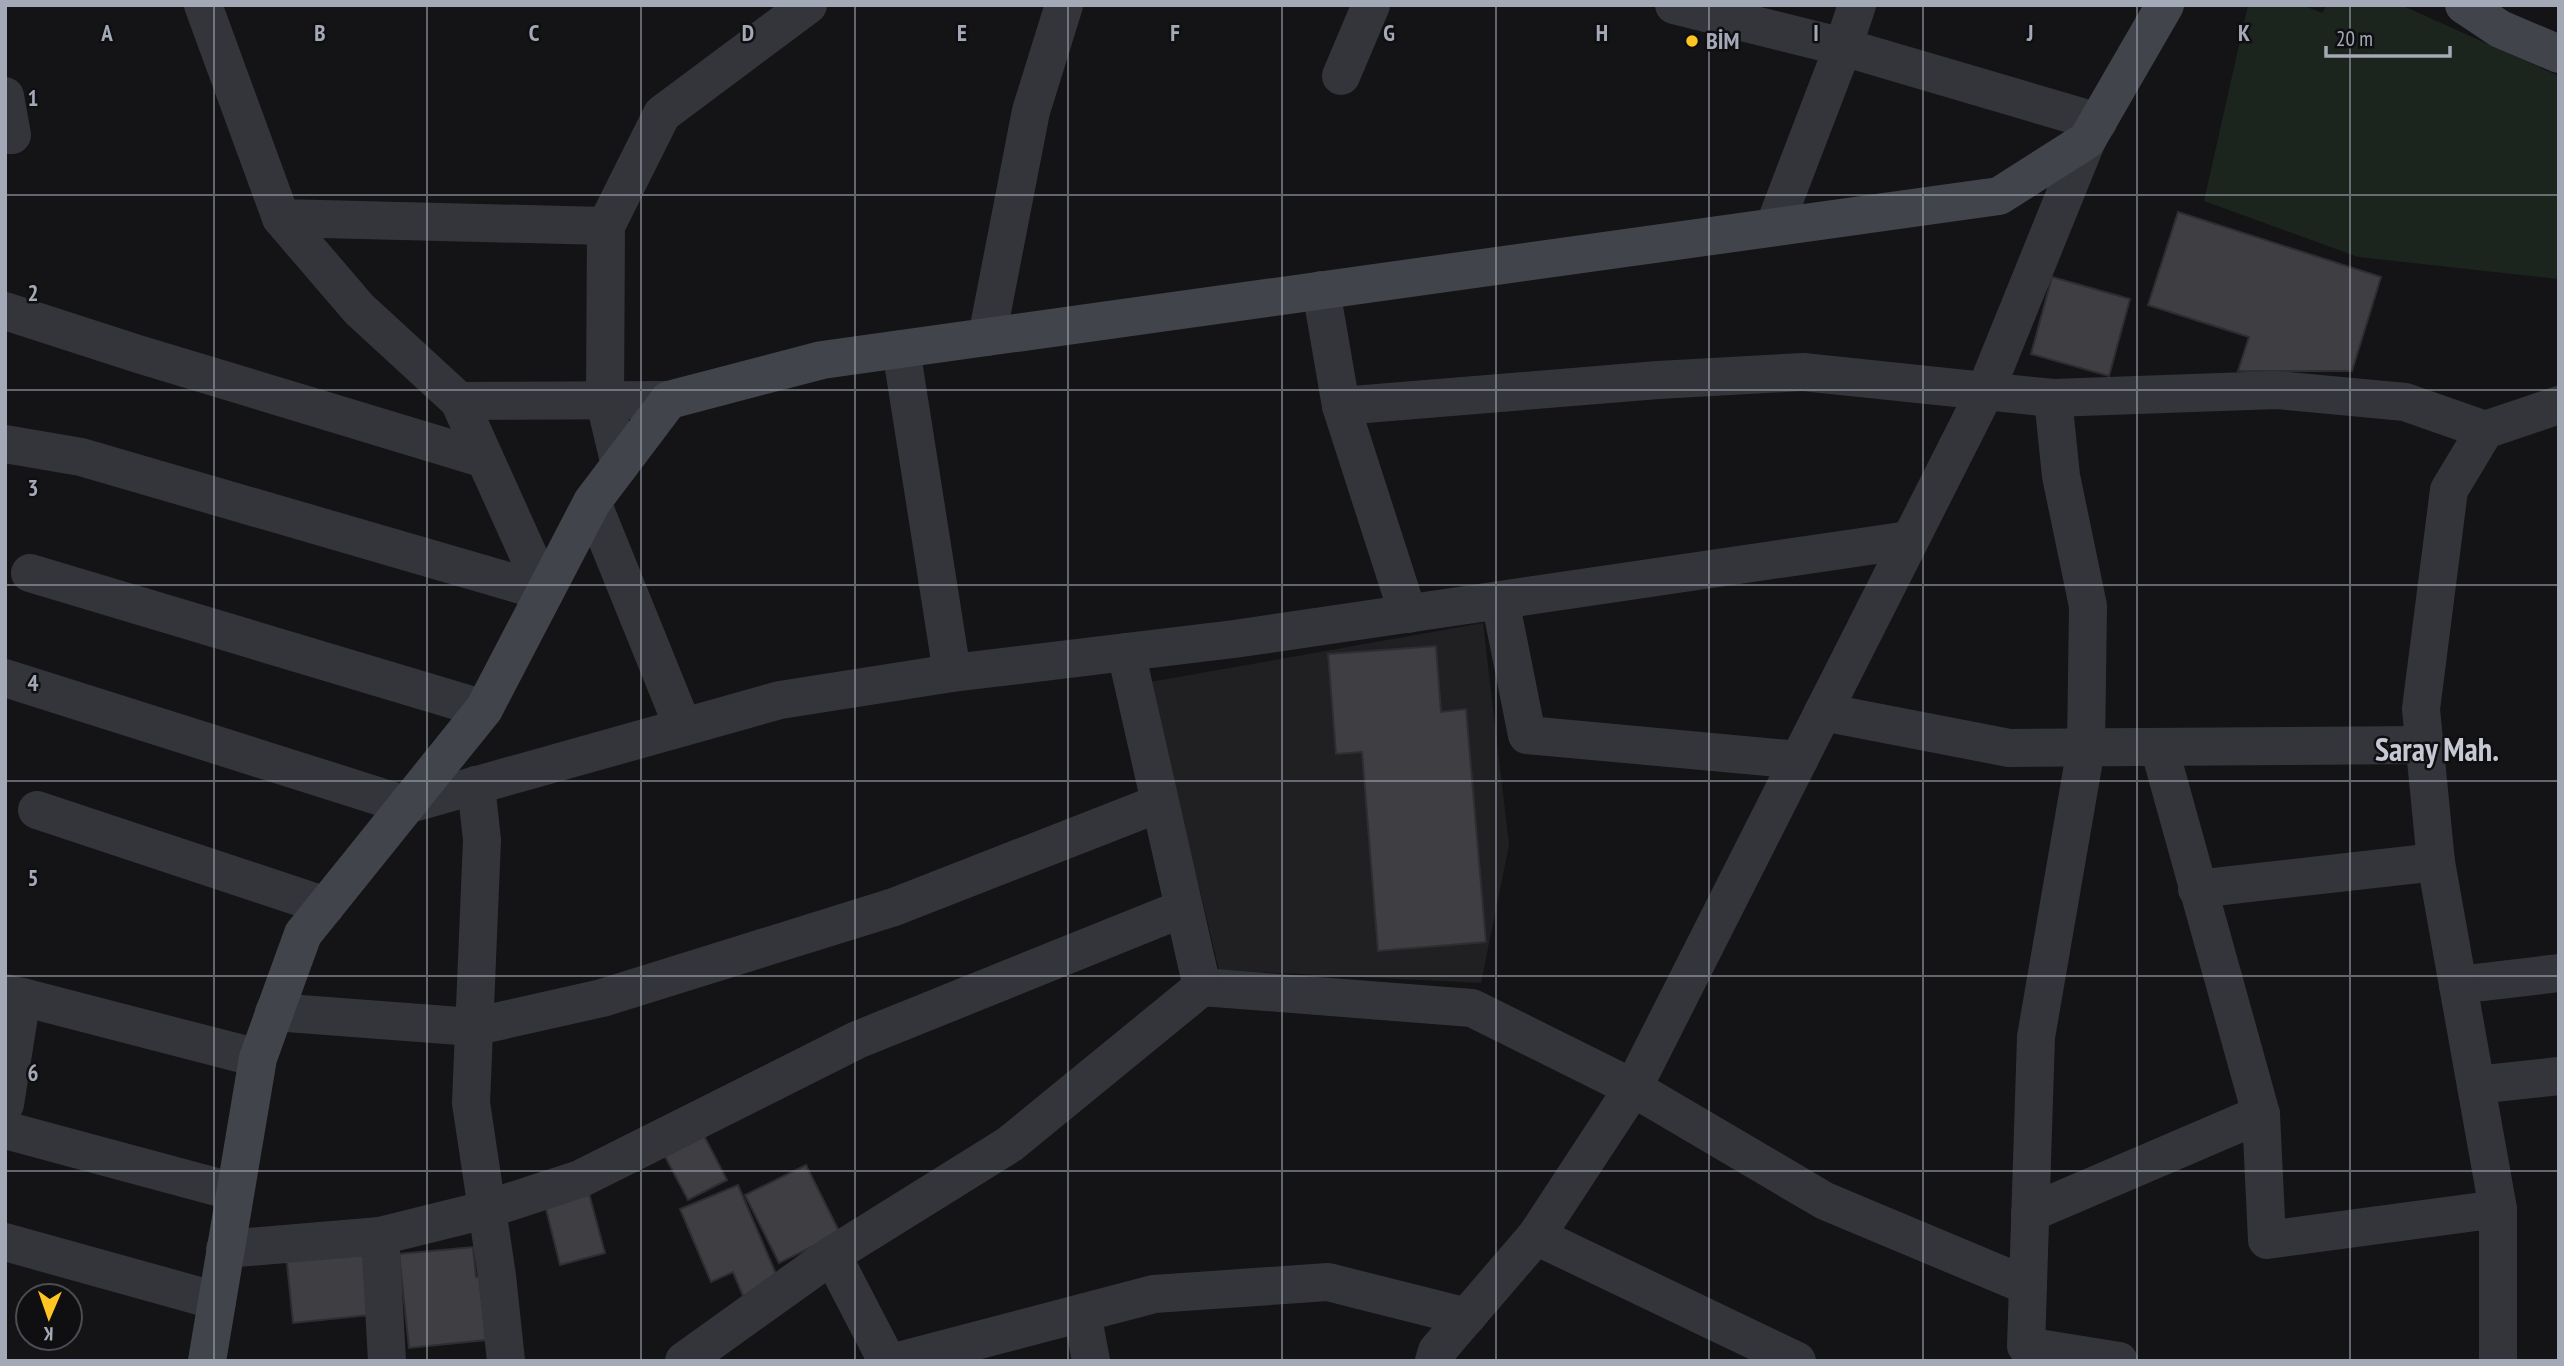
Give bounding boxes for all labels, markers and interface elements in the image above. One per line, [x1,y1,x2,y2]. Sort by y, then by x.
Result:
scale bar [2326,14,2450,58]
text: A [100,18,113,47]
text: B [314,18,326,47]
text: C [529,18,540,47]
text: D [742,18,754,47]
text: E [957,18,967,47]
text: F [1170,18,1180,47]
text: G [1383,18,1395,47]
text: H [1596,18,1608,47]
text: I [1813,18,1819,47]
text: J [2026,18,2033,47]
text: K [2238,18,2250,47]
place label: BİM [1706,25,1739,56]
text: 20 m [2336,25,2373,52]
marker: BİM [1684,33,1700,49]
text: 1 [28,83,39,112]
text: 2 [28,278,39,307]
text: 3 [28,473,39,502]
text: 4 [28,668,39,697]
district label: Saray Mah. [2375,728,2499,770]
text: 5 [28,863,39,892]
text: 6 [28,1058,39,1087]
north arrow [14,1282,84,1352]
text: K [43,1322,54,1346]

